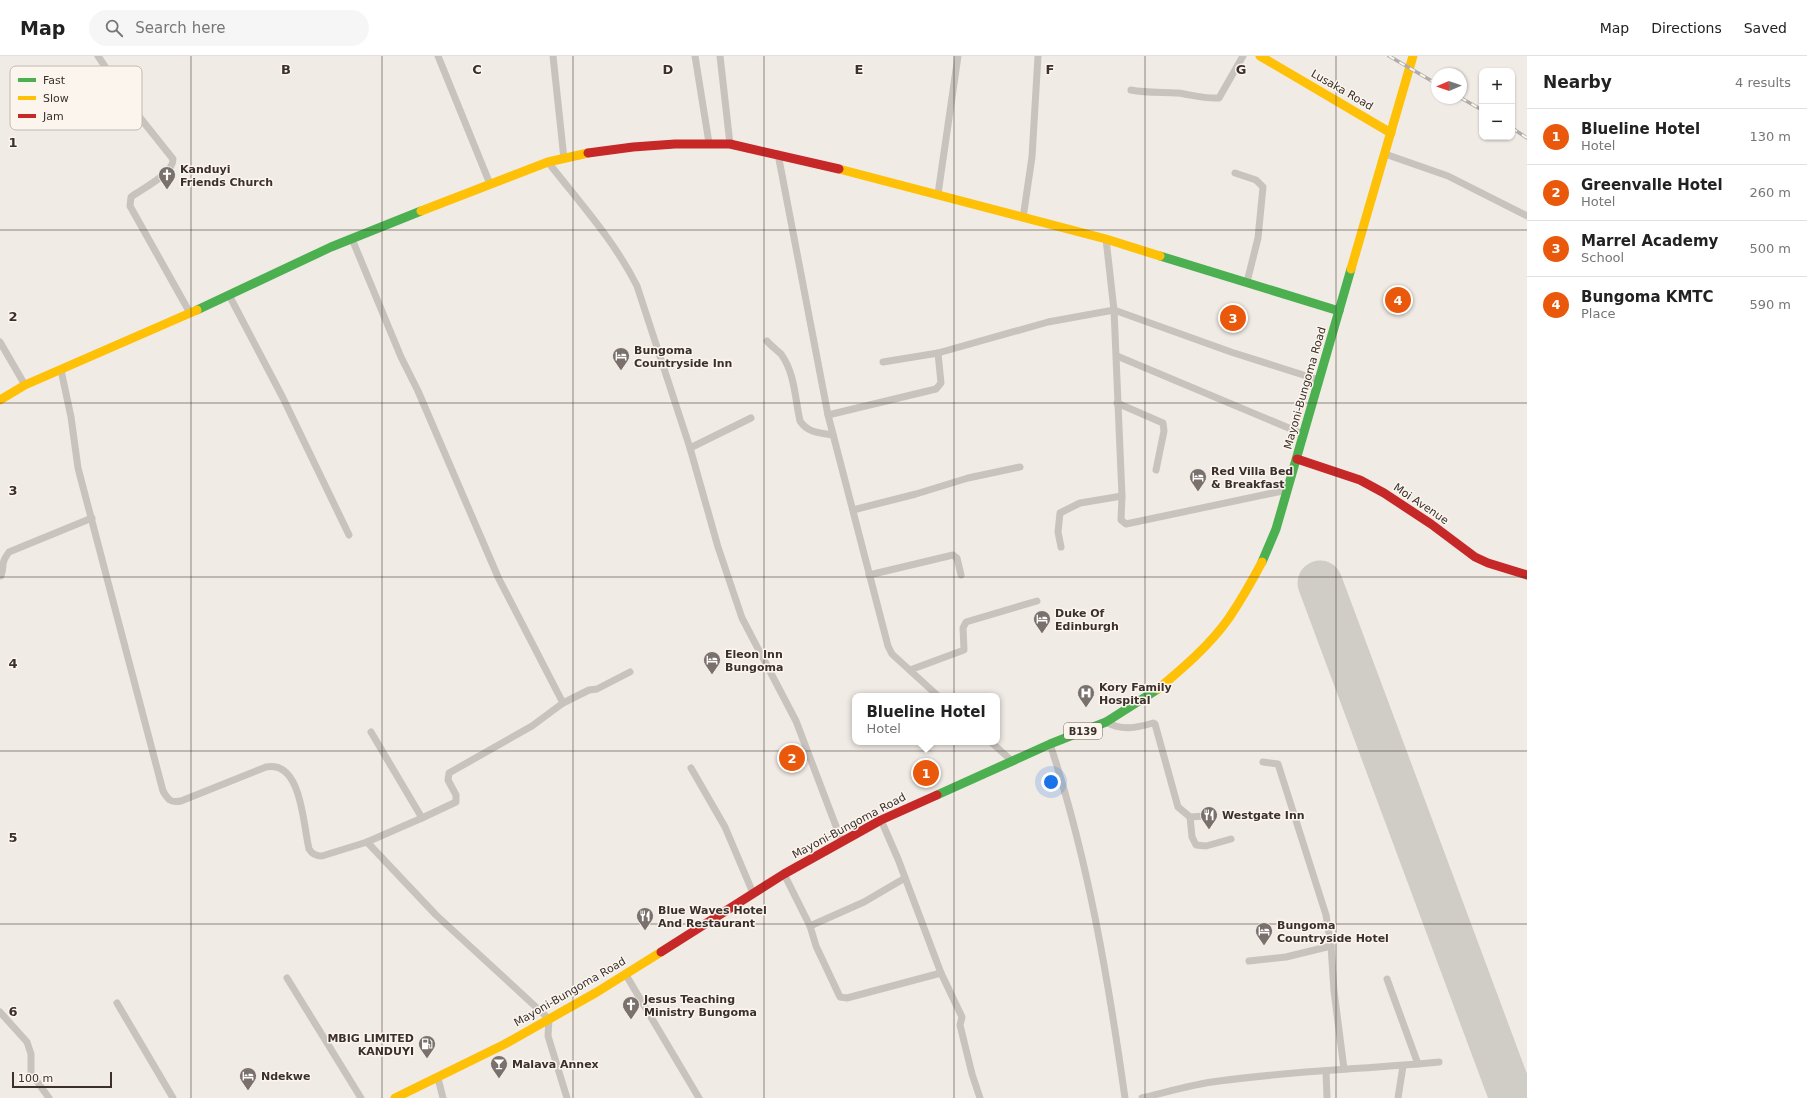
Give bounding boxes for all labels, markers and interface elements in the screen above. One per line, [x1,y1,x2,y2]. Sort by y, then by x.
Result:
search box [89,10,369,46]
text: Map [20,17,65,39]
icon: search [103,17,125,39]
text: Search here [135,19,225,37]
text: Map [1600,20,1629,36]
text: Directions [1651,20,1722,36]
text: Saved [1744,20,1787,36]
text: B [281,62,291,77]
text: C [472,62,482,77]
text: D [663,62,674,77]
text: E [855,62,863,77]
text: F [1046,62,1054,77]
text: G [1236,62,1246,77]
legend [10,66,142,130]
street label: Lusaka Road [1309,67,1375,113]
north arrow [1431,68,1467,104]
map controls [1479,68,1515,140]
button: + [1479,68,1515,104]
text: Nearby [1543,72,1612,92]
text: Fast [43,74,66,87]
text: 4 results [1735,75,1791,90]
text: Slow [43,92,69,105]
button: − [1479,104,1515,140]
text: Jam [42,110,64,123]
text: Blueline Hotel [1581,120,1700,138]
text: 1 [1551,129,1561,144]
text: 130 m [1749,129,1791,144]
text: 1 [8,135,18,150]
text: Hotel [1581,138,1615,153]
place label: Kanduyi Friends Church [180,163,273,189]
church icon: Kanduyi Friends Church [157,165,177,190]
text: Greenvalle Hotel [1581,176,1723,194]
text: 2 [1551,185,1561,200]
text: 260 m [1749,185,1791,200]
text: Hotel [1581,194,1615,209]
text: Marrel Academy [1581,232,1718,250]
text: 3 [1551,241,1561,256]
text: 500 m [1749,241,1791,256]
text: School [1581,250,1624,265]
pin: 4 [1385,285,1411,315]
text: Bungoma KMTC [1581,288,1714,306]
text: 4 [1551,297,1561,312]
text: 590 m [1749,297,1791,312]
pin: 3 [1220,303,1246,333]
text: Place [1581,306,1616,321]
text: 2 [8,309,18,324]
street label: Mayoni-Bungoma Road [1281,325,1329,451]
place label: Bungoma Countryside Inn [634,344,732,370]
hotel icon: Bungoma Countryside Inn [611,346,631,371]
place label: Red Villa Bed & Breakfast [1211,465,1293,491]
hotel icon: Red Villa Bed & Breakfast [1188,467,1208,492]
street label: Moi Avenue [1391,481,1451,527]
text: 3 [8,483,18,498]
place label: Duke Of Edinburgh [1055,607,1119,633]
hotel icon: Duke Of Edinburgh [1032,609,1052,634]
place label: Eleon Inn Bungoma [725,648,783,674]
hotel icon: Eleon Inn Bungoma [702,650,722,675]
text: 4 [8,656,18,671]
place label: Kory Family Hospital [1099,681,1172,707]
hospital icon: Kory Family Hospital [1076,683,1096,708]
popup [852,693,1000,745]
text: Blueline Hotel [866,703,986,721]
text: Hotel [866,721,901,736]
road number: B139 [1064,723,1102,739]
pin: 2 [779,743,805,773]
pin: 1 [913,758,939,788]
your location [1041,772,1061,792]
street label: Mayoni-Bungoma Road [790,790,908,862]
restaurant icon: Westgate Inn [1199,805,1219,830]
place label: Westgate Inn [1222,809,1305,822]
text: 5 [8,830,18,845]
place label: Blue Waves Hotel And Restaurant [658,904,767,930]
restaurant icon: Blue Waves Hotel And Restaurant [635,906,655,931]
place label: Bungoma Countryside Hotel [1277,919,1389,945]
hotel icon: Bungoma Countryside Hotel [1254,921,1274,946]
street label: Mayoni-Bungoma Road [512,955,628,1029]
place label: Jesus Teaching Ministry Bungoma [643,993,757,1019]
church icon: Jesus Teaching Ministry Bungoma [621,995,641,1020]
text: 6 [8,1004,18,1019]
place label: MBIG LIMITED KANDUYI [327,1032,414,1058]
fuel station icon: MBIG LIMITED KANDUYI [417,1034,437,1059]
bar icon: Malava Annex [489,1054,509,1079]
place label: Malava Annex [512,1058,599,1071]
hotel icon: Ndekwe [238,1066,258,1091]
scale bar [12,1070,112,1089]
place label: Ndekwe [261,1070,310,1083]
text: 100 m [18,1072,53,1085]

